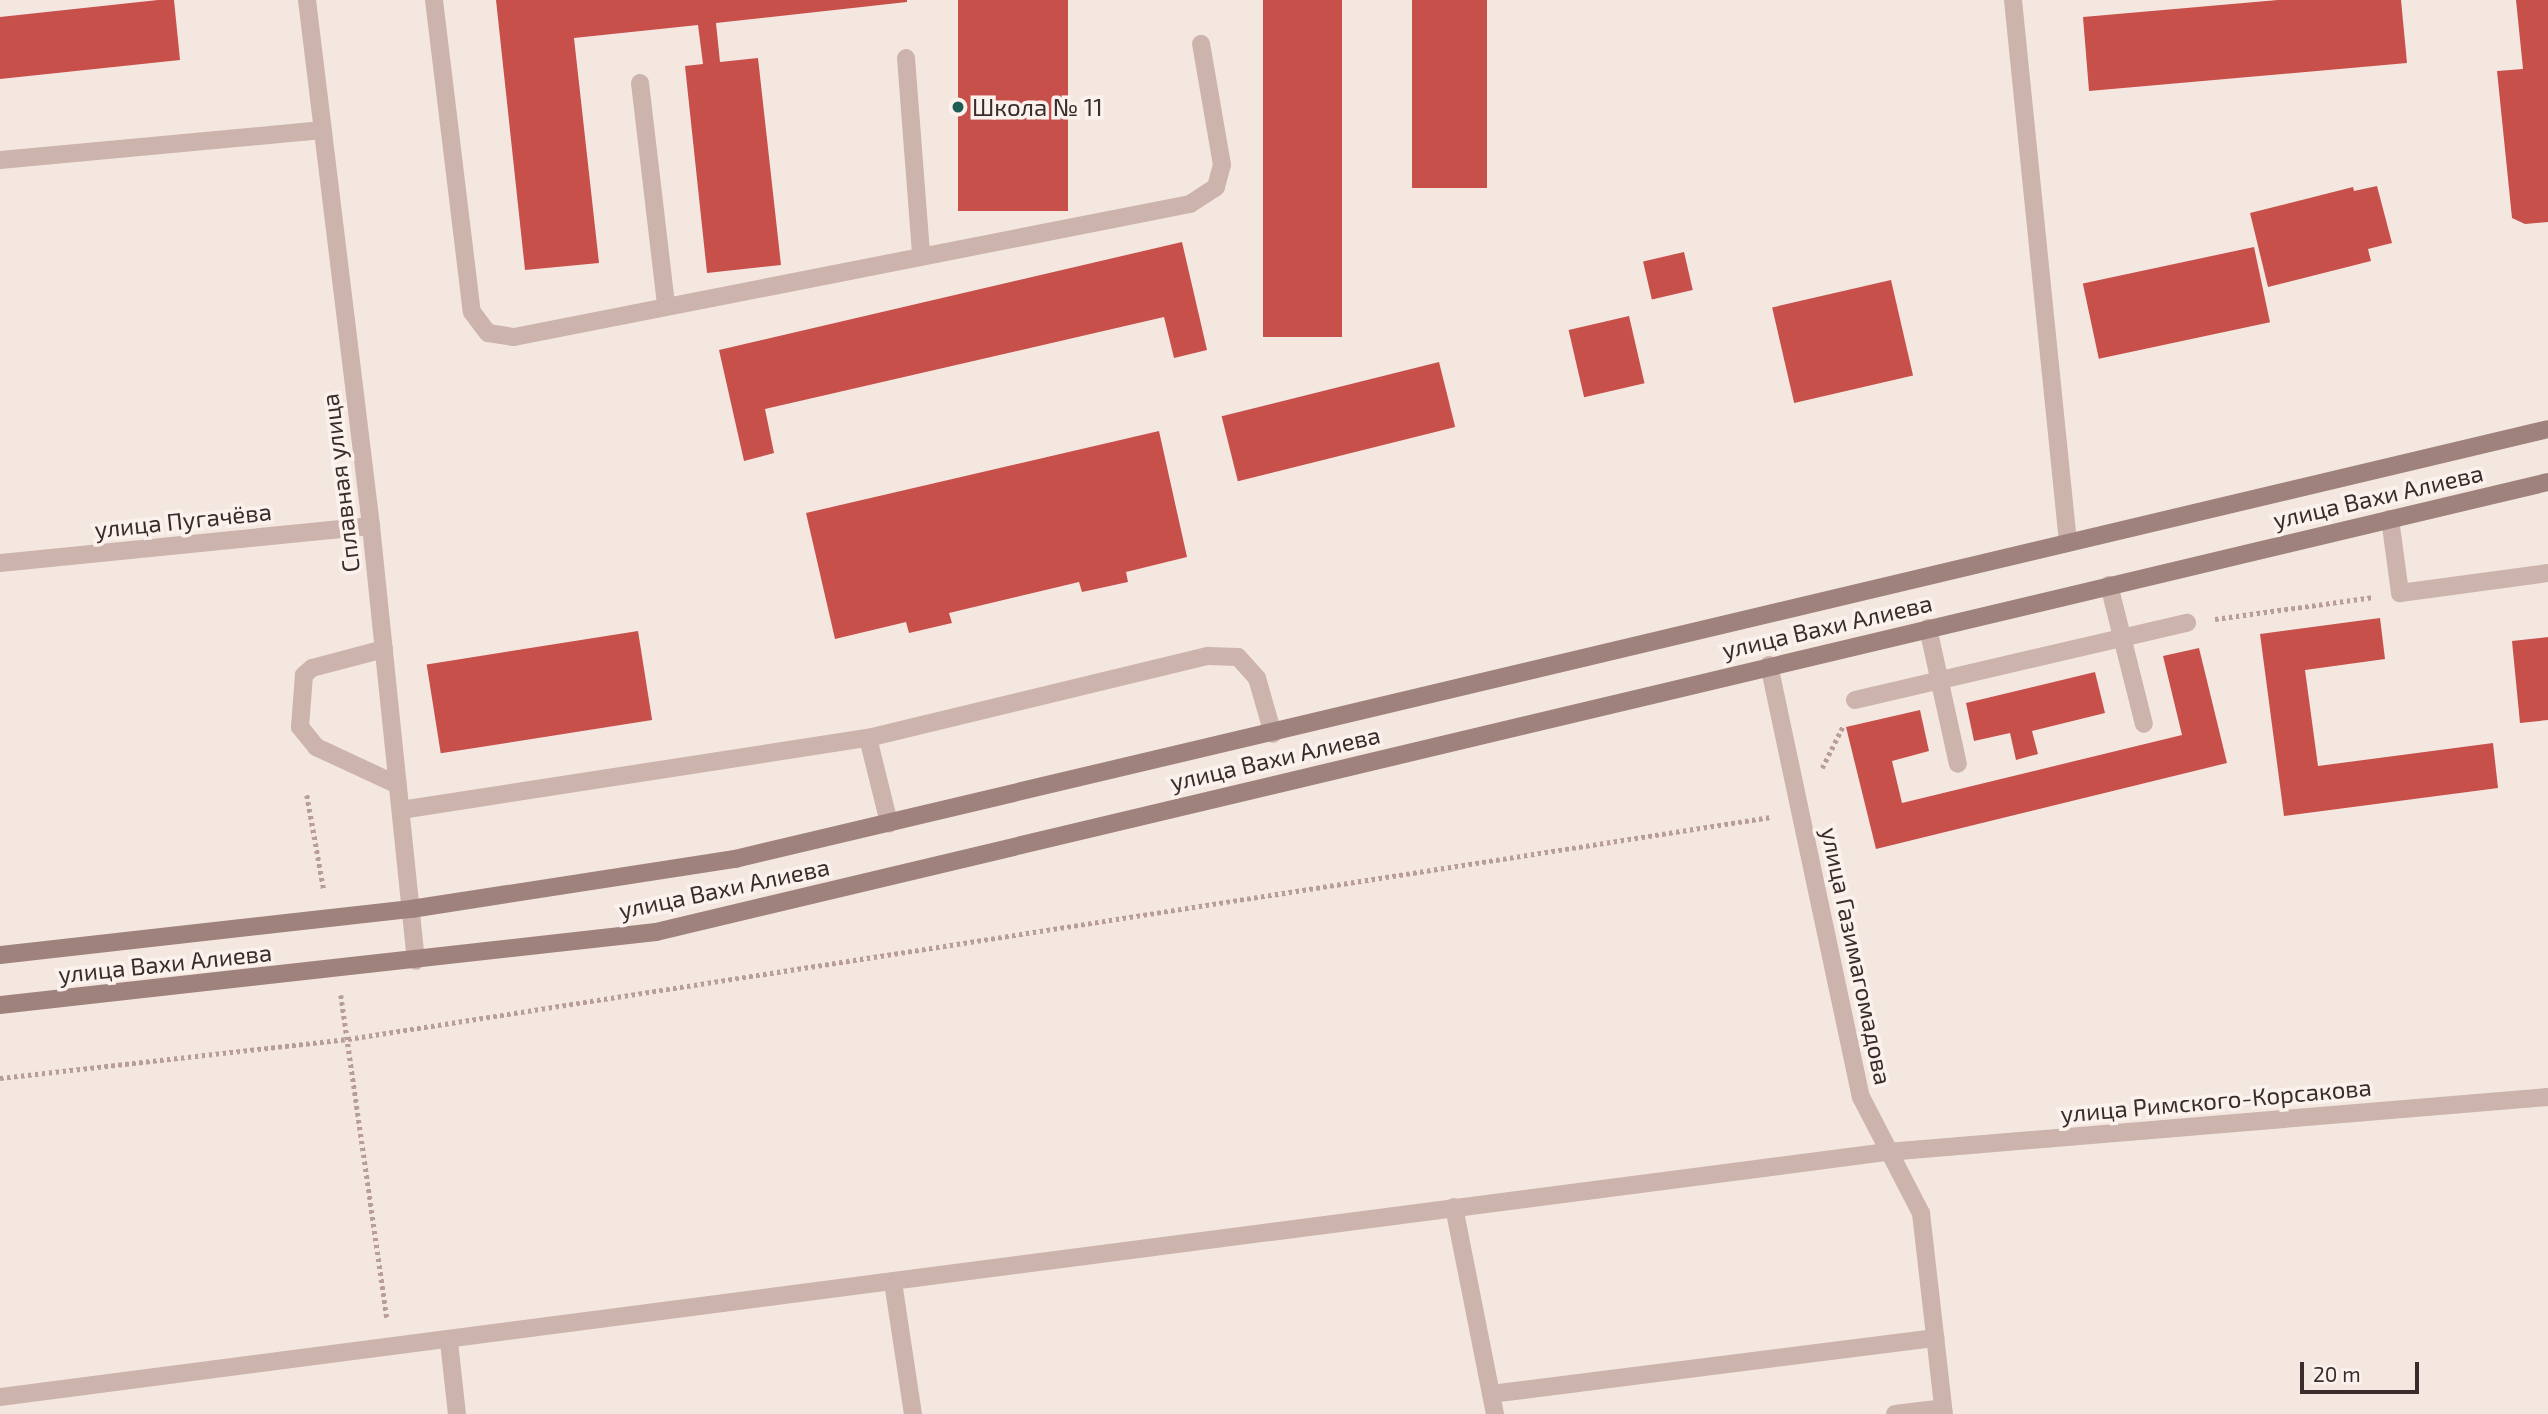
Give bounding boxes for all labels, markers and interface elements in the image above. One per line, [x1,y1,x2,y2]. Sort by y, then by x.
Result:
place label: Школа № 11 [972,93,1103,121]
marker: Школа № 11 [950,99,966,115]
street label: Сплавная улица [315,392,365,574]
street label: улица Вахи Алиева [2270,458,2486,534]
street label: улица Пугачёва [93,496,273,544]
street label: улица Вахи Алиева [1719,588,1935,664]
street label: улица Вахи Алиева [1167,720,1383,796]
street label: улица Газимагомадова [1816,825,1898,1087]
street label: улица Вахи Алиева [616,852,832,924]
street label: улица Вахи Алиева [57,937,273,989]
street label: улица Римского-Корсакова [2059,1072,2373,1128]
scale bar [2303,1348,2422,1392]
text: 20 m [2313,1361,2361,1386]

